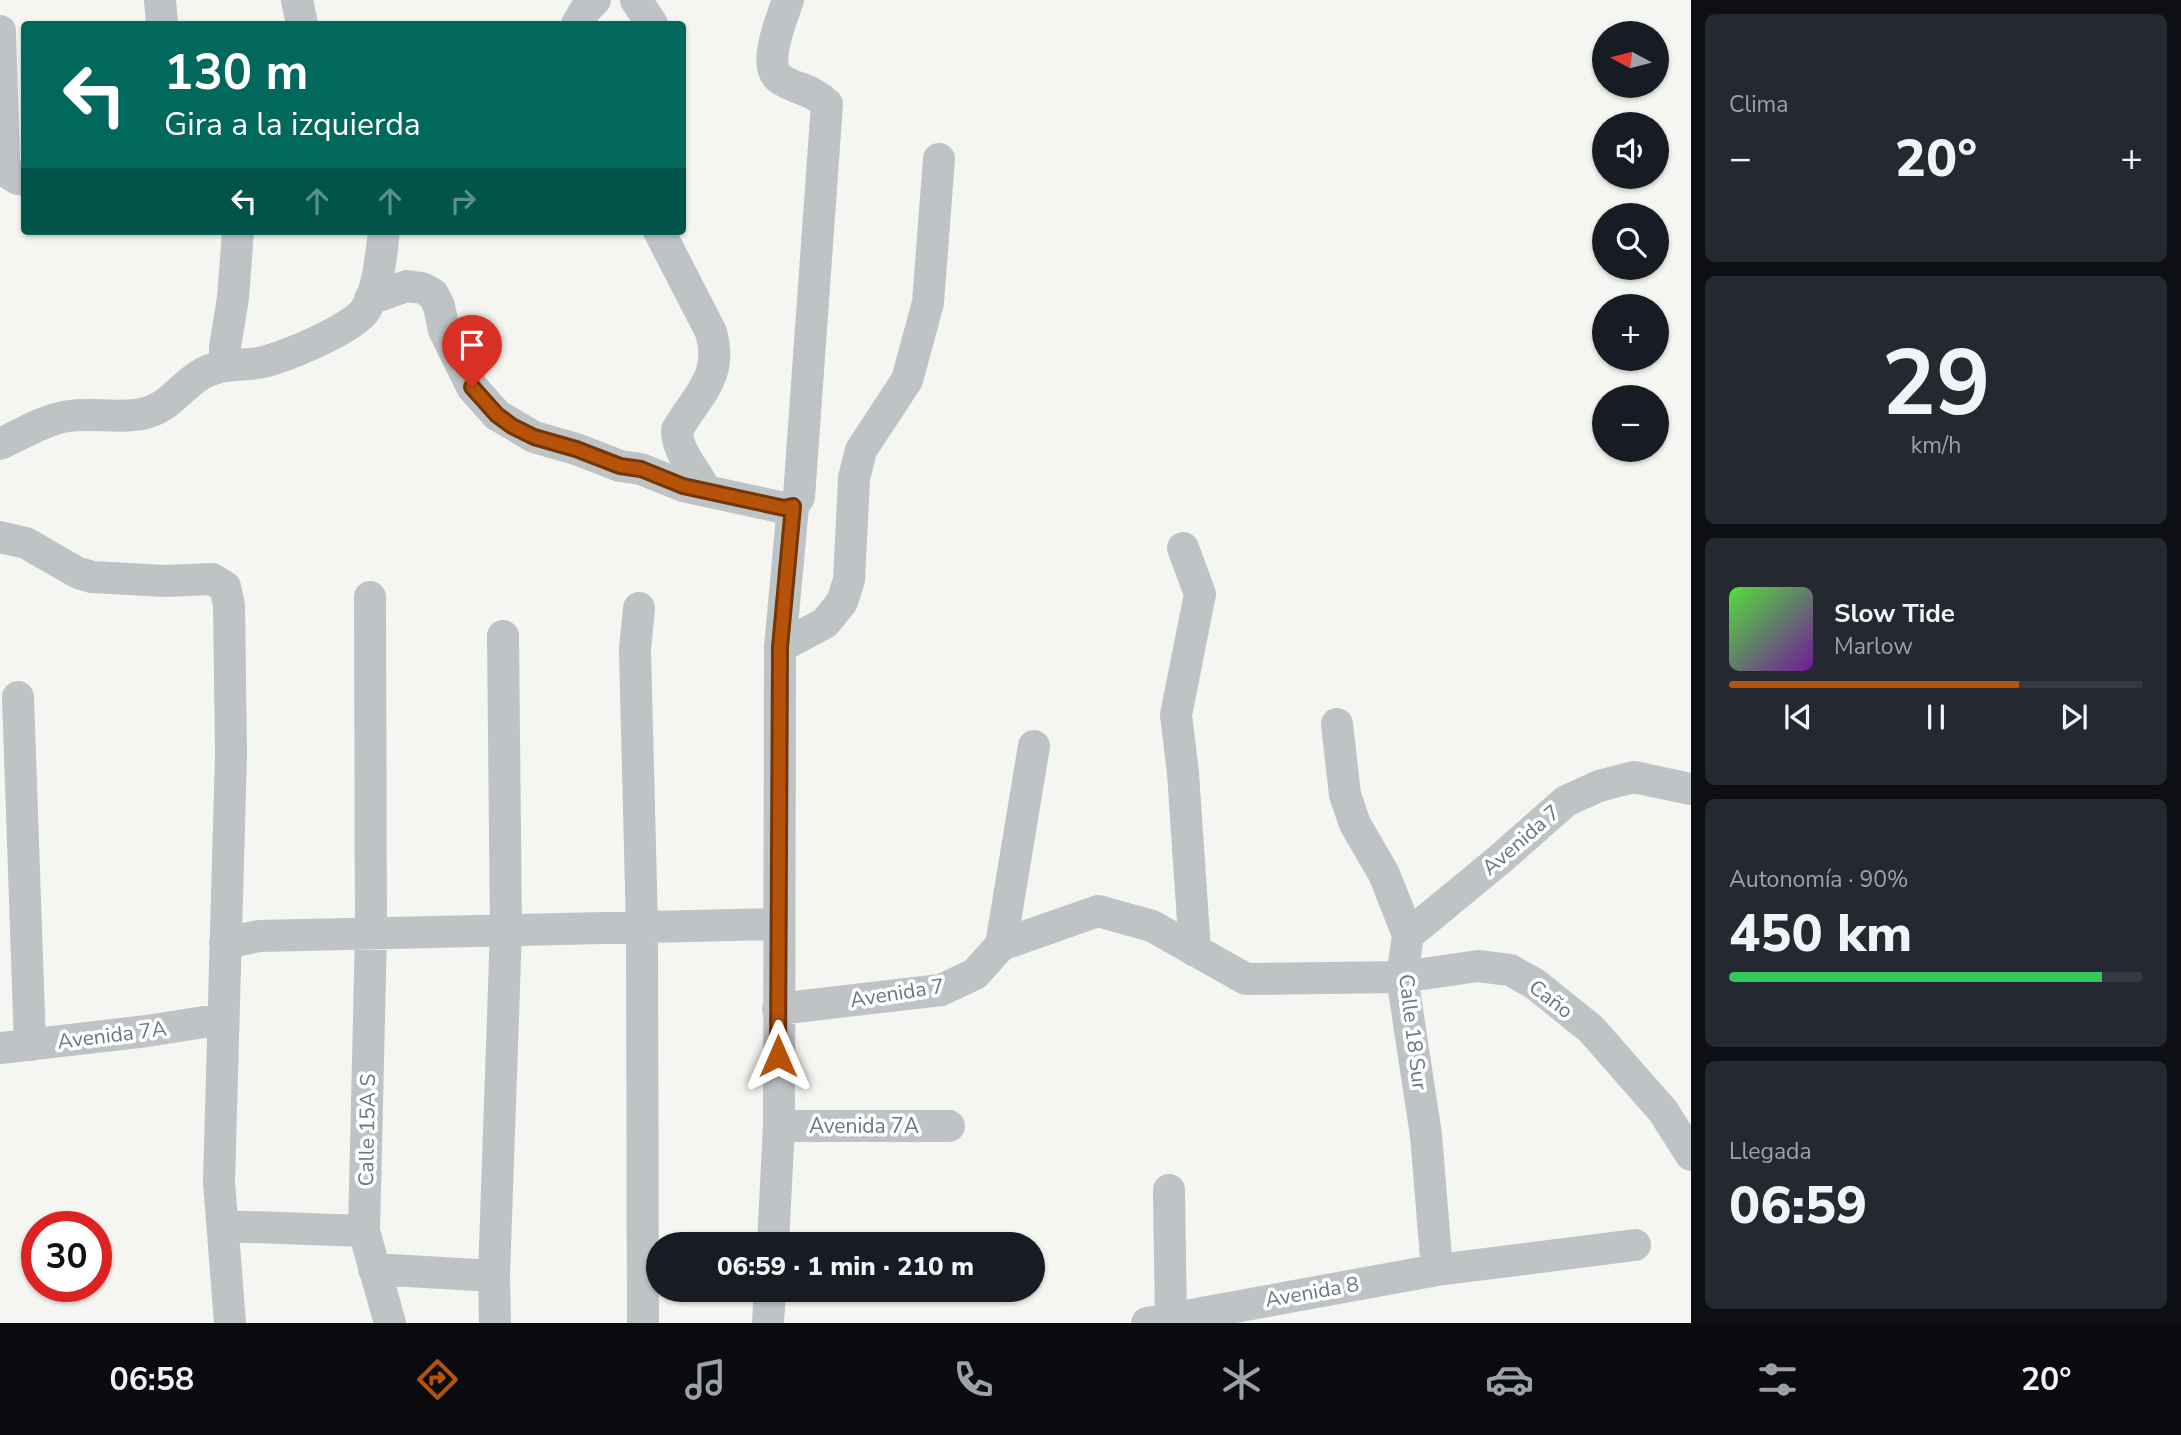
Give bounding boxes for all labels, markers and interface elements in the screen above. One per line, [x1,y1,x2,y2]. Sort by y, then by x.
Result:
north arrow [1592,21,1670,98]
map controls [1592,21,1669,462]
text: 130 m [164,39,308,106]
icon: left [49,49,140,140]
text: Clima [1729,89,1789,120]
text: Gira a la izquierda [164,103,421,146]
button: sound [1592,112,1669,189]
text: 20° [1895,123,1977,194]
text: − [1729,133,1752,184]
text: + [2120,133,2143,184]
icon: left [225,182,263,220]
icon: ahead [298,182,336,220]
icon: ahead [371,182,409,220]
icon: right [444,182,482,220]
button: search [1592,203,1669,280]
button: + [1592,294,1669,371]
pin [442,315,502,387]
text: 29 [1881,322,1991,446]
icon: arrive [453,326,491,364]
button: − [1592,385,1669,462]
text: km/h [1911,430,1961,461]
text: Slow Tide [1834,596,1955,631]
text: Marlow [1834,631,1913,662]
icon: previous [1779,698,1817,736]
icon: pause [1917,698,1955,736]
icon: next [2055,698,2093,736]
street label: Avenida 7 [1476,798,1566,882]
text: Autonomía · 90% [1729,864,1909,895]
text: 450 km [1729,898,1912,969]
street label: Avenida 7 [848,972,946,1014]
street label: Calle 18 Sur [1392,972,1434,1092]
street label: Caño [1523,973,1579,1025]
street label: Avenida 7A [56,1014,168,1056]
position arrow [741,1019,815,1093]
street label: Calle 15A S [352,1073,382,1187]
street label: Avenida 7A [809,1112,919,1140]
text: Llegada [1729,1136,1812,1167]
text: 06:59 [1729,1170,1867,1241]
speed limit sign: 30 [21,1211,112,1302]
text: 06:59 · 1 min · 210 m [717,1249,974,1284]
street label: Avenida 8 [1263,1270,1361,1314]
icon: directions [413,1355,462,1404]
icon: music [681,1355,730,1404]
icon: phone [949,1355,998,1404]
icon: climate [1217,1355,1266,1404]
icon: car [1485,1355,1534,1404]
icon: filters [1753,1355,1802,1404]
text: 06:58 [109,1358,194,1401]
text: 20° [2021,1358,2071,1401]

